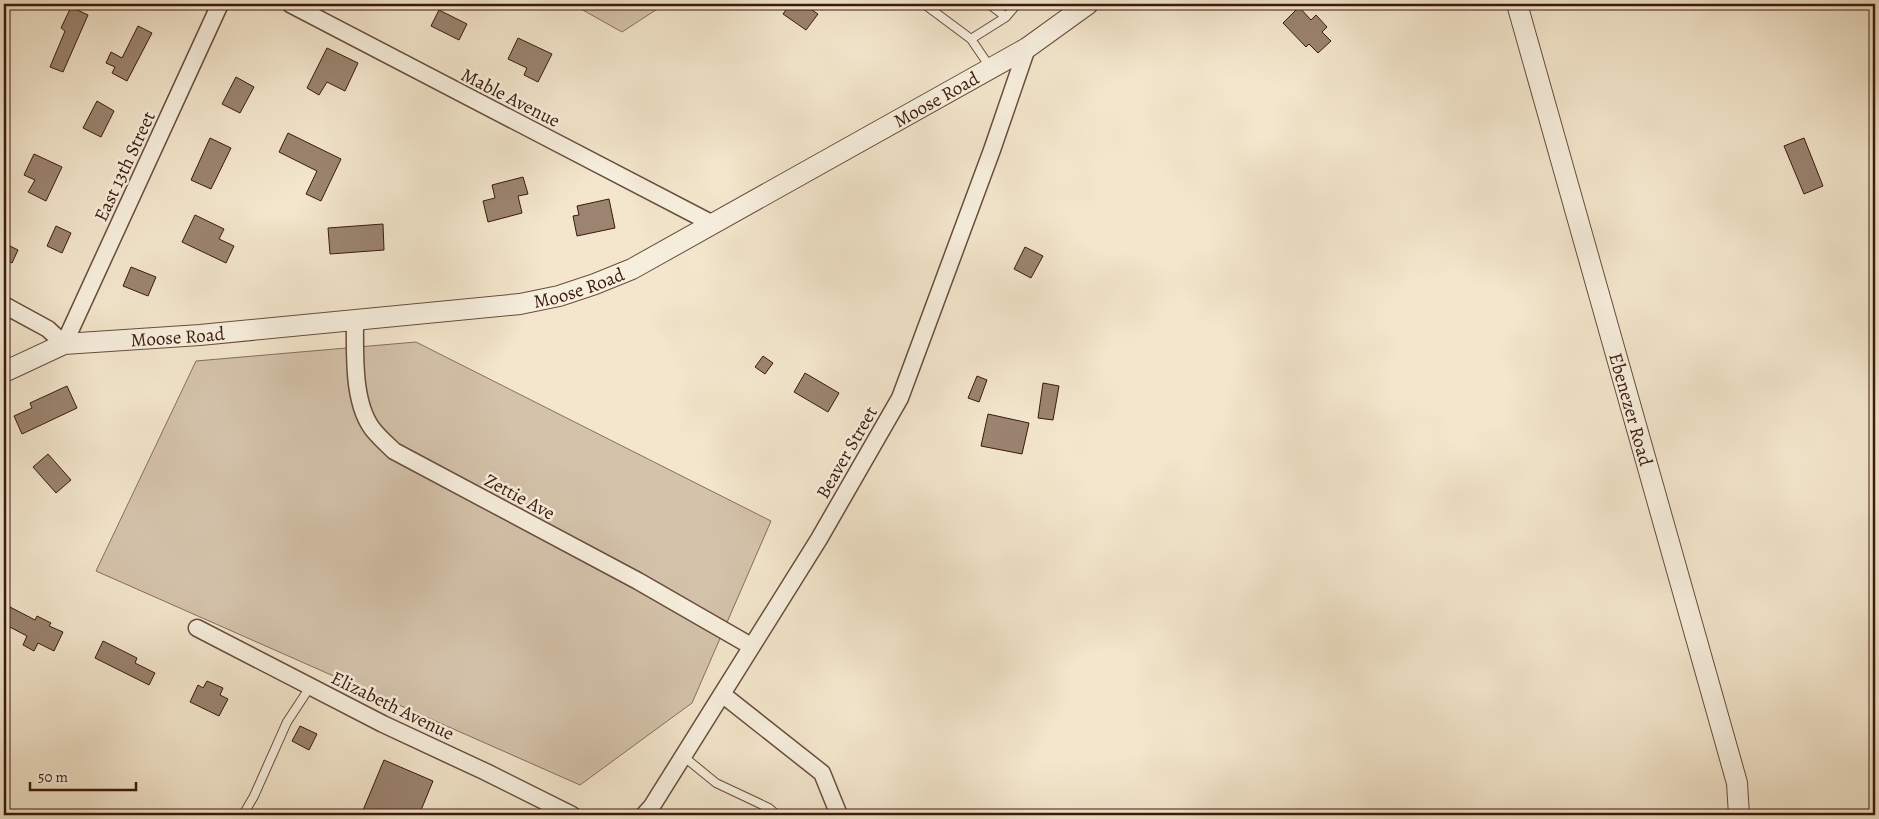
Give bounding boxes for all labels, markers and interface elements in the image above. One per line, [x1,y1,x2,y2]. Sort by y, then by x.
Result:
street label: Mable Avenue [457,62,565,134]
street label: Moose Road [889,65,985,134]
street label: East 13th Street [88,107,162,226]
street label: Moose Road [531,261,629,315]
street label: Moose Road [130,321,227,354]
street label: Ebenezer Road [1602,350,1659,470]
street label: Beaver Street [810,402,884,503]
street label: Zettie Ave [480,467,559,526]
street label: Elizabeth Avenue [327,665,458,747]
scale bar [30,759,136,791]
text: 50 m [38,767,68,787]

